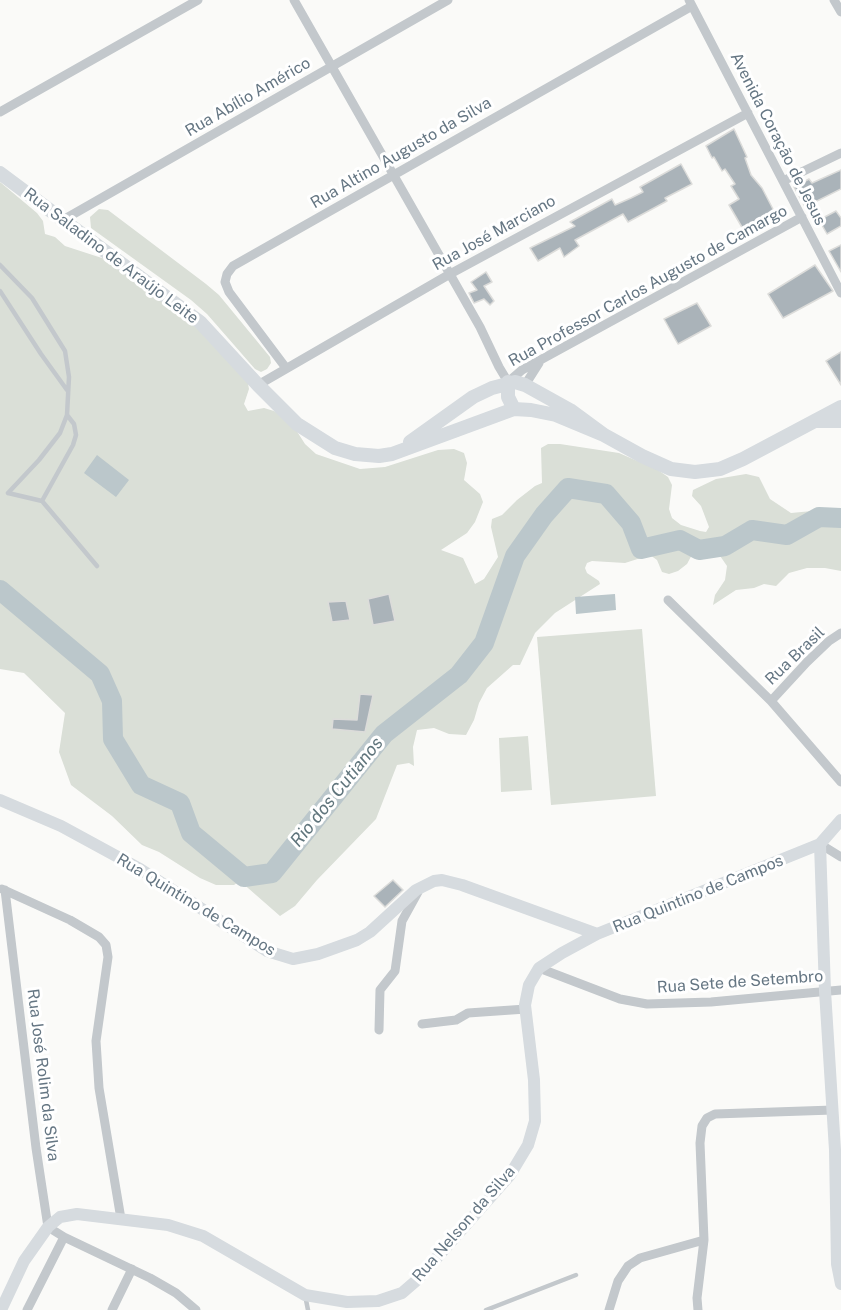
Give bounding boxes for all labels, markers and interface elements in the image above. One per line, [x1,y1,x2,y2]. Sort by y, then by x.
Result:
street label: Avenida Coração de Jesus [726,49,830,229]
street label: Rua Abílio Américo [182,53,314,141]
street label: Rua Altino Augusto da Silva [307,93,495,213]
street label: Rua Saladino de Araújo Leite [20,184,202,328]
street label: Rua José Marciano [429,191,559,275]
street label: Rua Professor Carlos Augusto de Camargo [505,201,791,371]
street label: Rua Brasil [761,623,829,689]
water label: Rio dos Cutianos [286,733,388,851]
street label: Rua Quintino de Campos [113,850,279,960]
street label: Rua Quintino de Campos [610,851,786,937]
street label: Rua Sete de Setembro [656,967,824,997]
street label: Rua José Rolim da Silva [23,988,63,1162]
street label: Rua Nelson da Silva [409,1162,519,1286]

